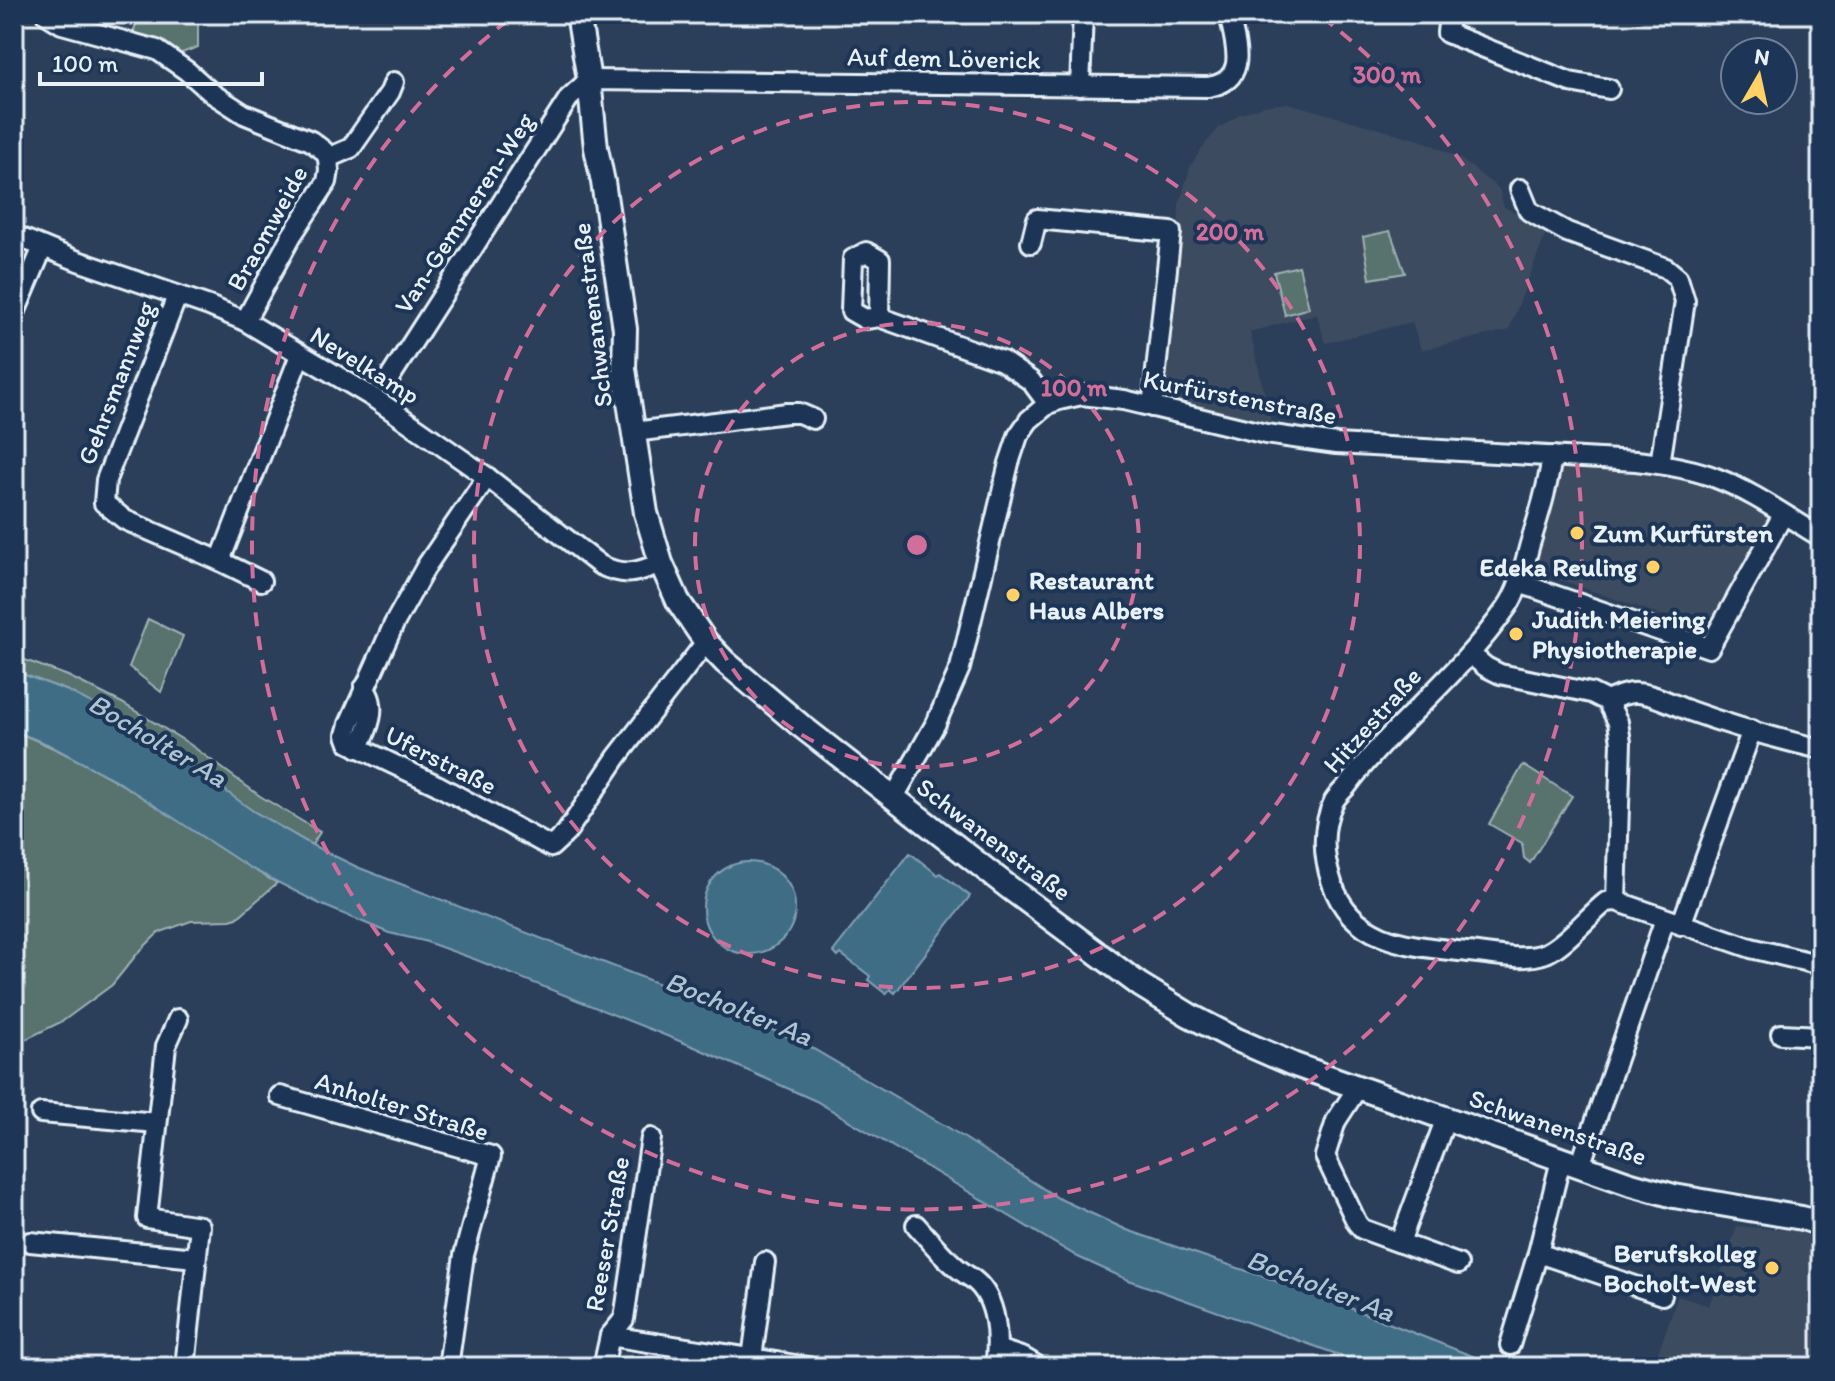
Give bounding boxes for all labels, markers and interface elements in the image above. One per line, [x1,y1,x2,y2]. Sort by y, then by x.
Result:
scale bar [40,36,262,86]
north arrow [1719,36,1799,116]
street label: Auf dem Löverick [847,40,1042,76]
text: N [1753,42,1772,71]
text: 100 m [52,49,118,78]
text: 300 m [1353,60,1422,89]
street label: Van-Gemmeren-Weg [387,106,541,320]
street label: Braomweide [219,160,315,296]
text: 200 m [1196,217,1265,246]
street label: Schwanenstraße [565,221,619,409]
street label: Gehrsmannweg [70,296,162,469]
street label: Nevelkamp [304,319,426,411]
street label: Kurfürstenstraße [1140,363,1340,431]
text: 100 m [1041,373,1108,402]
place label: Zum Kurfürsten [1593,517,1773,549]
marker: Zum Kurfürsten [1568,524,1586,542]
centre of rings [903,531,931,559]
place label: Edeka Reuling [1480,551,1638,583]
marker: Edeka Reuling [1644,558,1662,576]
place label: Restaurant Haus Albers [1029,564,1164,626]
marker: Restaurant Haus Albers [1004,586,1022,604]
place label: Judith Meiering Physiotherapie [1531,603,1706,665]
marker: Judith Meiering Physiotherapie [1507,625,1525,643]
street label: Hitzestraße [1316,660,1428,780]
water label: Bocholter Aa [83,685,234,795]
street label: Uferstraße [380,718,502,802]
street label: Schwanenstraße [910,770,1078,908]
water label: Bocholter Aa [661,963,818,1053]
street label: Anholter Straße [311,1064,493,1148]
street label: Schwanenstraße [1465,1082,1651,1172]
street label: Reeser Straße [578,1154,636,1314]
place label: Berufskolleg Bocholt-West [1604,1237,1757,1299]
water label: Bocholter Aa [1242,1241,1400,1329]
marker: Berufskolleg Bocholt-West [1763,1259,1781,1277]

